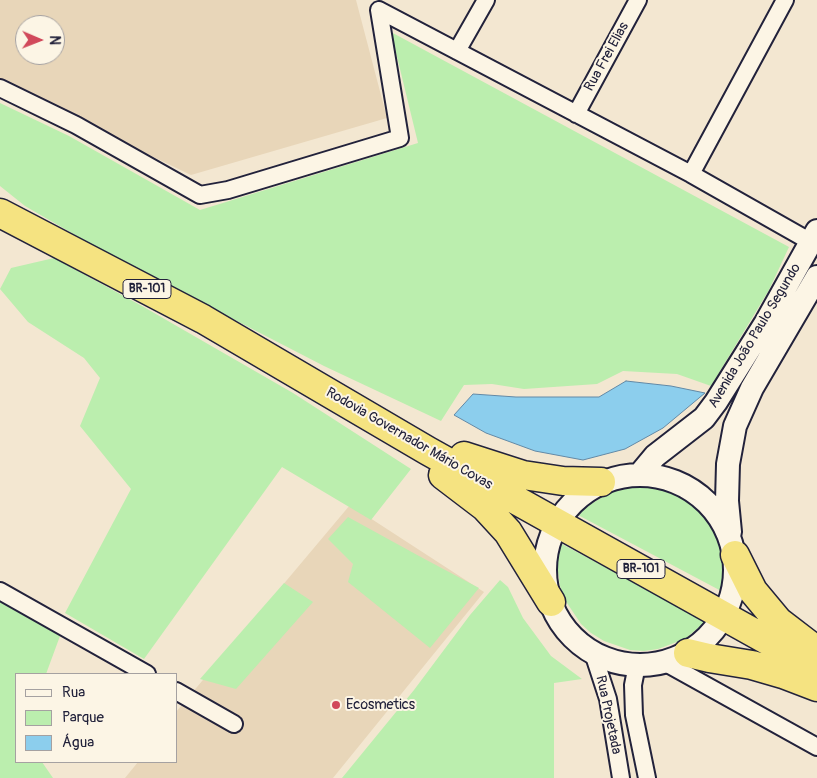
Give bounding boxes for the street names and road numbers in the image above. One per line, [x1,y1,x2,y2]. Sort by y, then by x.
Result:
street label: Rua Frei Elias [581,20,633,94]
street label: Avenida João Paulo Segundo [705,261,805,411]
road number: BR-101 [123,280,171,298]
street label: Rodovia Governador Mário Covas [323,384,495,494]
road number: BR-101 [617,560,665,578]
street label: Rua Projetada [591,674,625,756]

